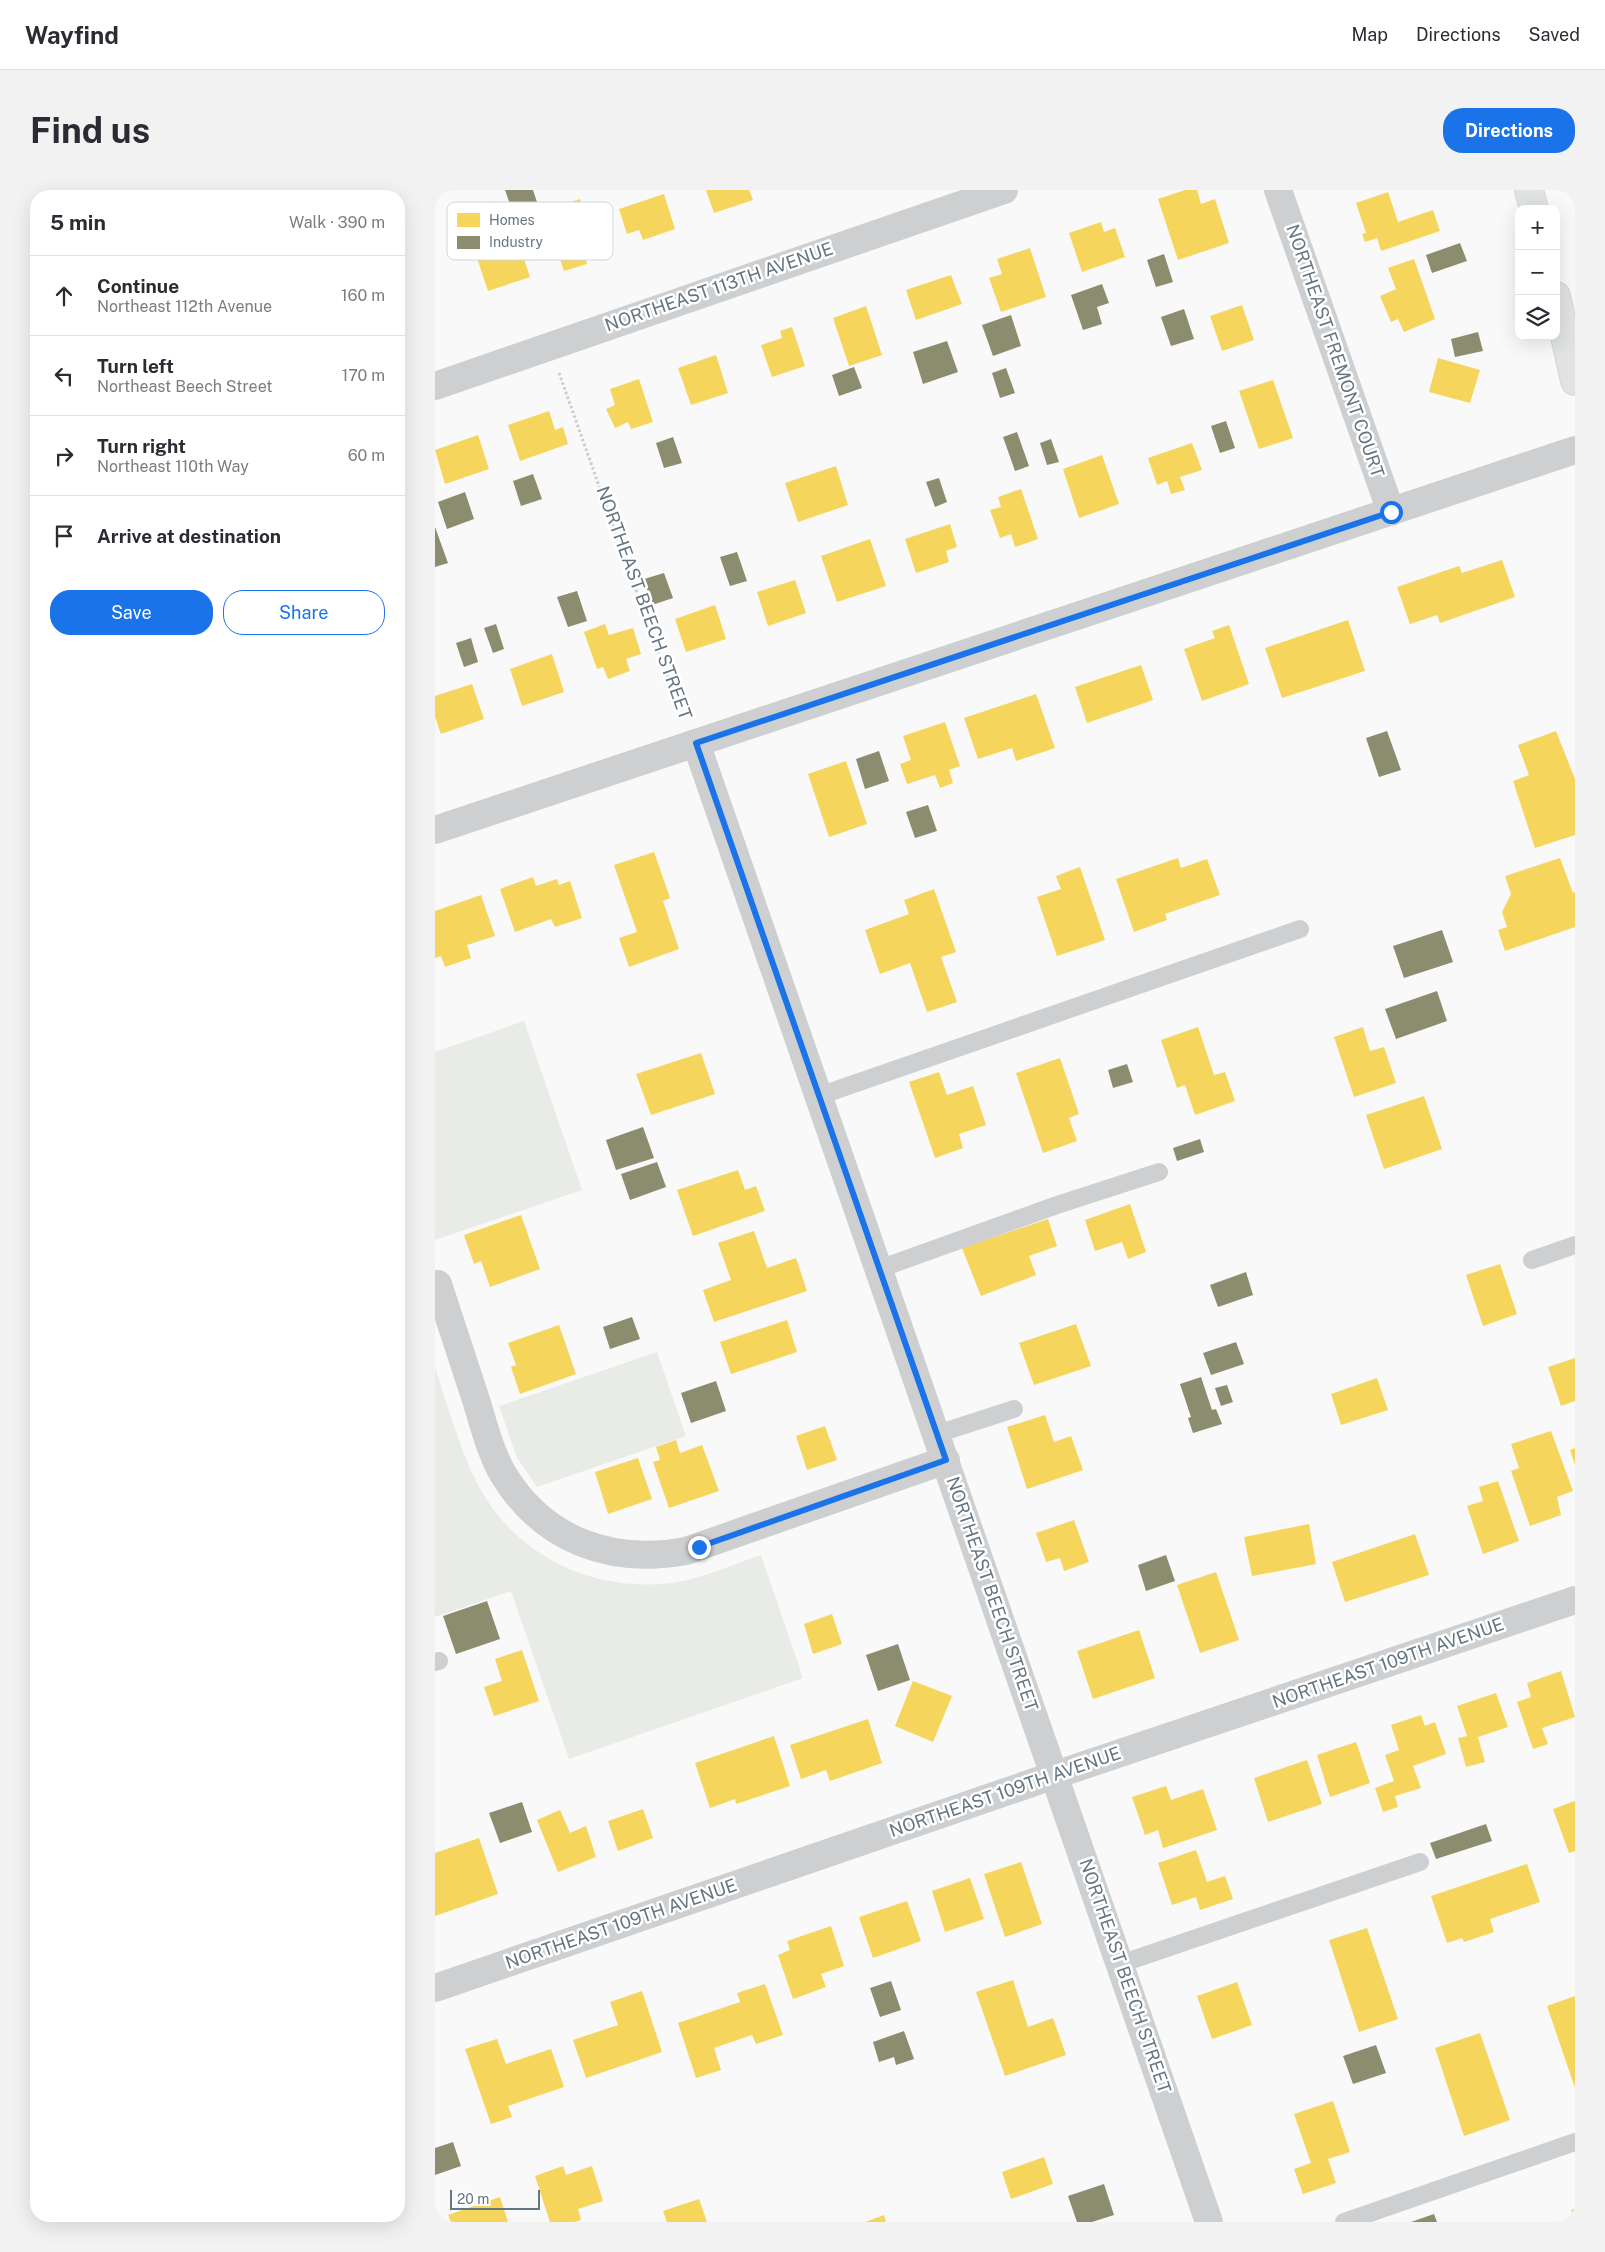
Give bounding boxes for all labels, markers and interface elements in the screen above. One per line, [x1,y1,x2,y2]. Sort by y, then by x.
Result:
text: Wayfind [25,21,119,49]
text: Map [1351,24,1388,45]
text: Directions [1416,24,1501,45]
text: Saved [1529,24,1580,45]
button: Directions [1443,108,1575,153]
text: Find us [30,110,150,151]
legend [447,202,613,260]
map controls [1515,205,1560,340]
button: + [1515,205,1560,250]
text: 5 min [50,210,106,235]
text: Homes [489,212,535,228]
text: Walk · 390 m [289,213,385,232]
street label: NORTHEAST FREMONT COURT [1282,222,1389,480]
text: Industry [489,234,544,250]
street label: NORTHEAST 113TH AVENUE [602,238,836,336]
button: − [1515,250,1560,295]
text: Continue [97,275,179,297]
icon: ahead [50,282,78,310]
text: 160 m [341,286,385,305]
button: layers [1515,295,1560,340]
text: Northeast 112th Avenue [97,297,272,316]
text: Turn left [97,355,174,377]
icon: left [50,362,78,390]
text: 170 m [342,366,385,385]
text: Northeast Beech Street [97,377,273,396]
text: Turn right [97,435,186,457]
icon: right [50,442,78,470]
text: 60 m [348,446,385,465]
text: Northeast 110th Way [97,457,249,476]
street label: NORTHEAST BEECH STREET [592,483,697,723]
route start [1380,501,1403,524]
icon: arrive [50,522,78,550]
text: Arrive at destination [97,525,281,547]
button: Save [50,590,213,635]
button: Share [223,590,385,635]
street label: NORTHEAST BEECH STREET [942,1474,1043,1714]
route end [688,1536,711,1559]
street label: NORTHEAST 109TH AVENUE [1269,1613,1506,1712]
street label: NORTHEAST 109TH AVENUE [886,1742,1123,1841]
street label: NORTHEAST BEECH STREET [1075,1856,1176,2096]
street label: NORTHEAST 109TH AVENUE [502,1874,739,1973]
scale bar [450,2187,540,2210]
text: 20 m [457,2191,489,2207]

